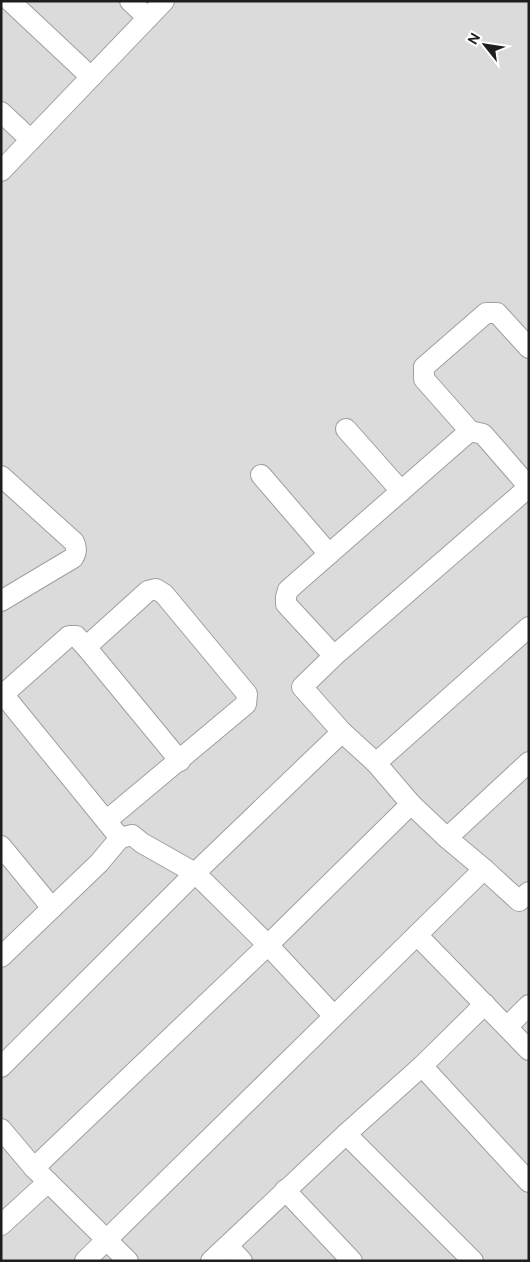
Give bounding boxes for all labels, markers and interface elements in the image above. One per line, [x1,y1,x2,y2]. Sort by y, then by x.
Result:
north arrow [460,20,510,70]
text: N [463,30,484,47]

